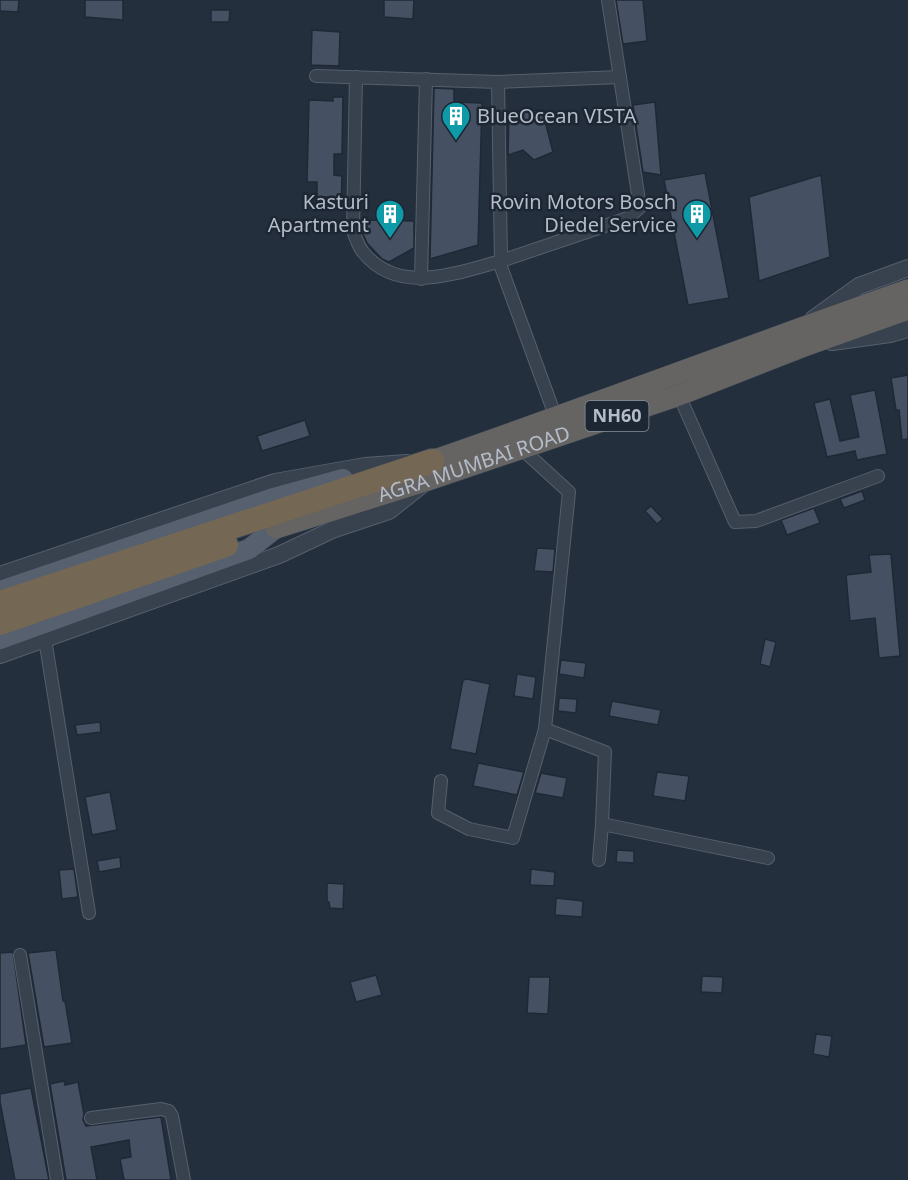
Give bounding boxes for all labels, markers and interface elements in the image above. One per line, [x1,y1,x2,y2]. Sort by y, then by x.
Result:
building icon: BlueOcean VISTA [440,100,472,142]
place label: BlueOcean VISTA [477,102,637,129]
place label: Kasturi Apartment [268,188,369,238]
place label: Rovin Motors Bosch Diedel Service [490,188,676,238]
building icon: Kasturi Apartment [374,198,406,240]
building icon: Rovin Motors Bosch Diedel Service [681,198,713,240]
road number: NH60 [586,401,648,431]
street label: AGRA MUMBAI ROAD [374,419,573,508]

